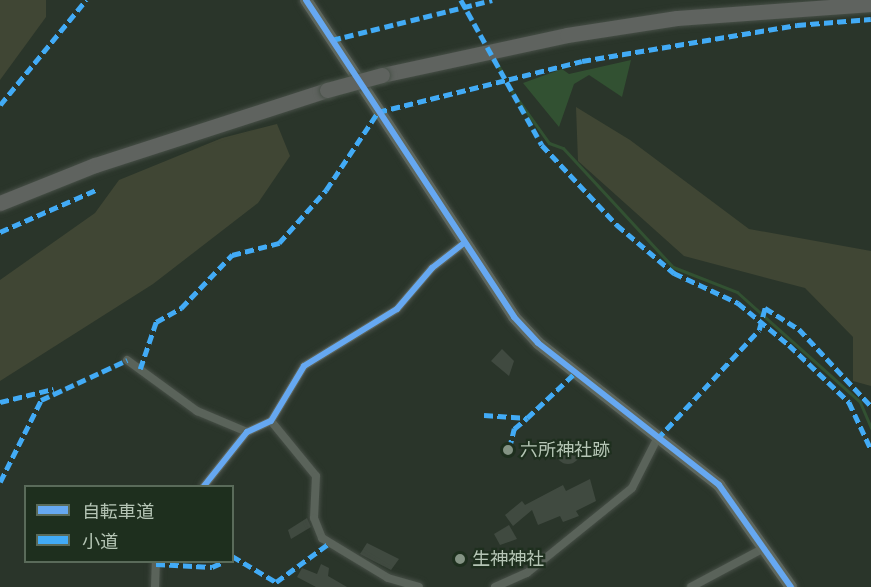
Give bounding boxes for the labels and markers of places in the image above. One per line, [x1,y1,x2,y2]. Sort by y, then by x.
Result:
place label: 六所神社跡 [520,439,610,461]
marker: 六所神社跡 [501,443,515,457]
place label: 生神神社 [472,548,544,570]
marker: 生神神社 [453,552,467,566]

